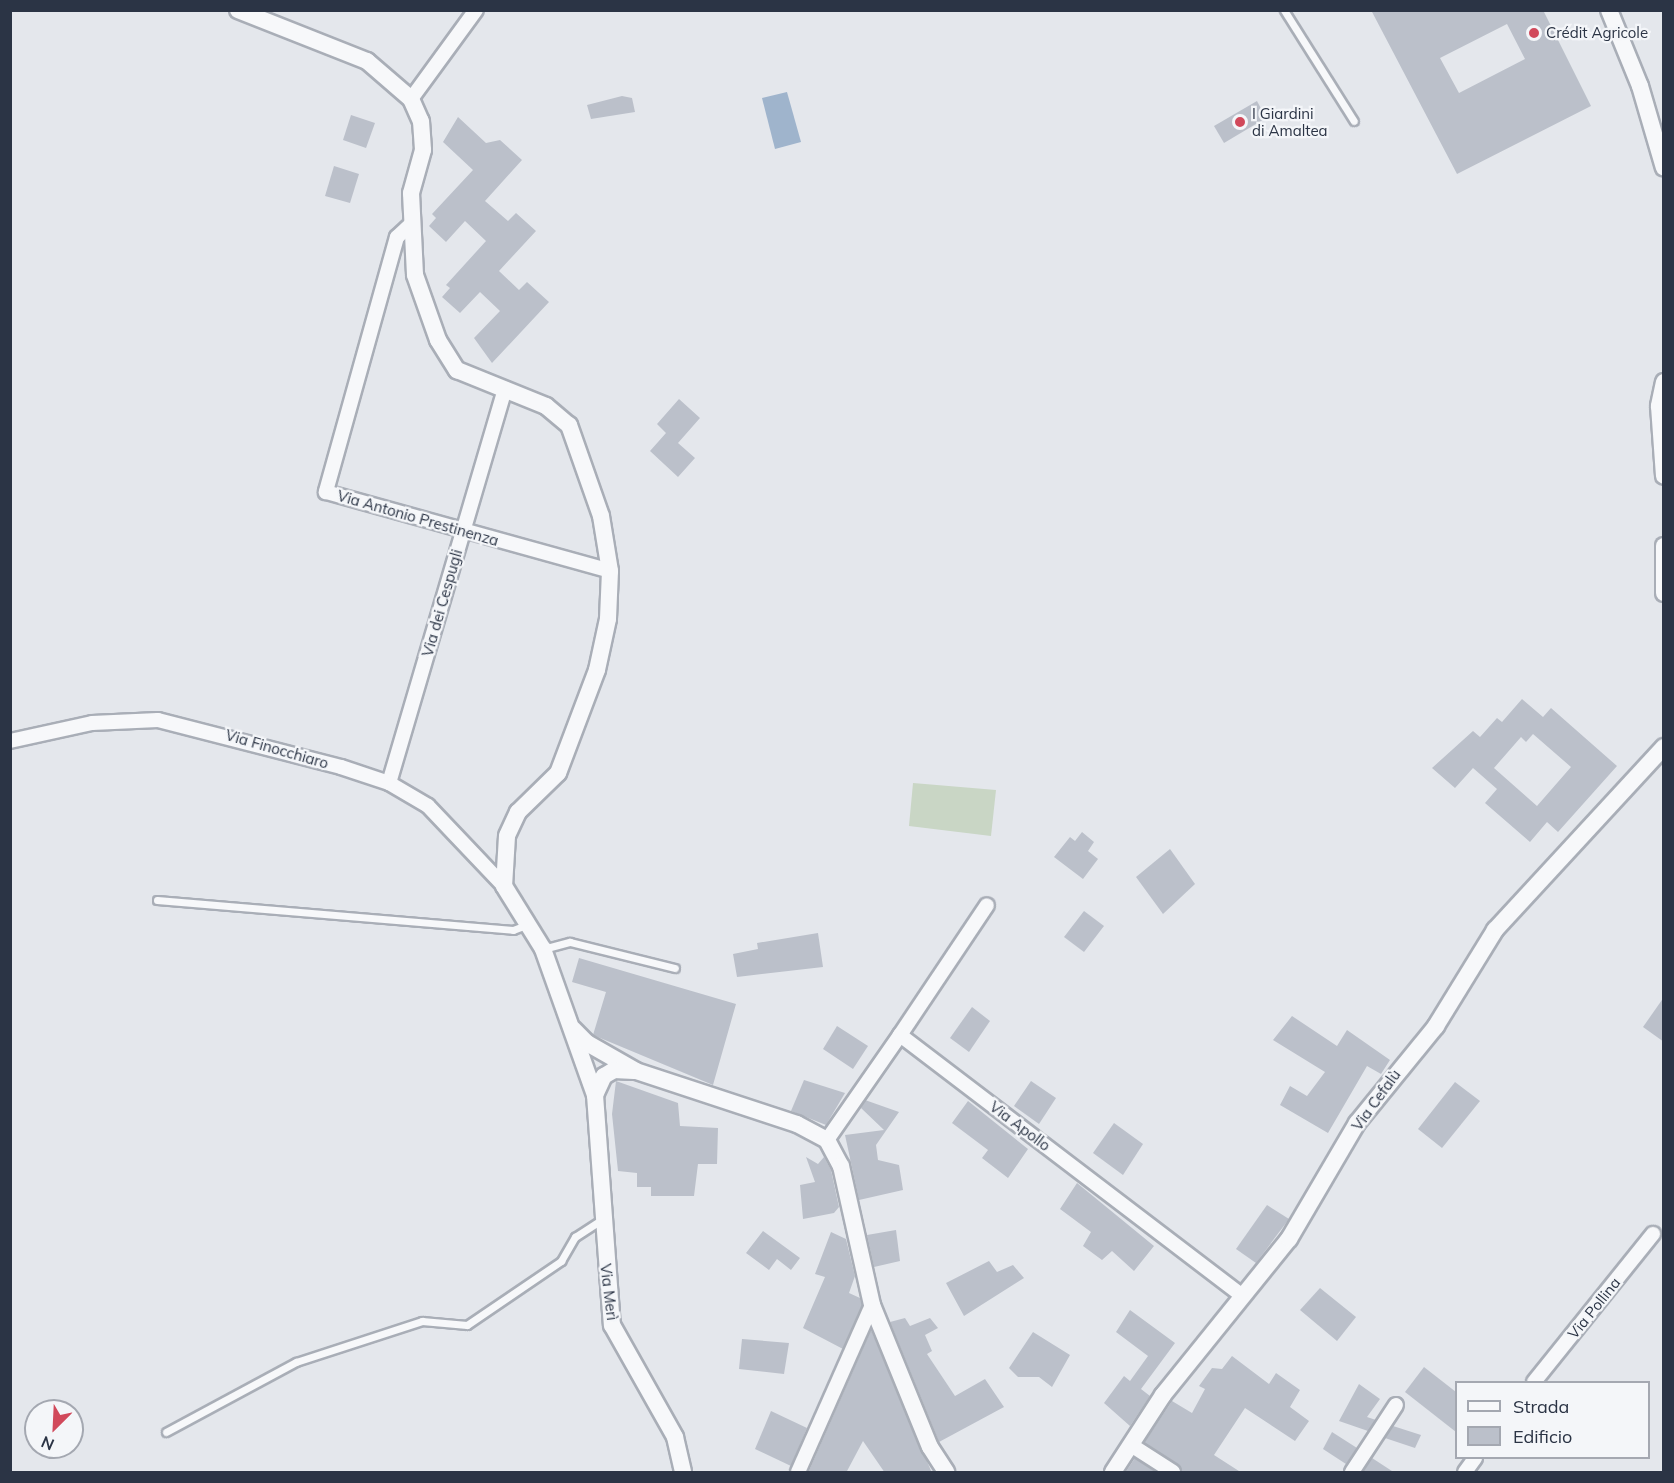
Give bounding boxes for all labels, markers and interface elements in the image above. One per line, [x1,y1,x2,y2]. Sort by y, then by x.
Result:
place label: Crédit Agricole [1546,24,1648,42]
marker: Crédit Agricole [1527,26,1541,40]
place label: I Giardini di Amaltea [1252,104,1328,139]
marker: I Giardini di Amaltea [1233,115,1247,129]
street label: Via Antonio Prestinenza [335,486,501,550]
street label: Via dei Cespugli [418,547,466,659]
street label: Via Finocchiaro [223,726,331,772]
street label: Via Cefalù [1348,1066,1404,1134]
street label: Via Apollo [986,1097,1054,1155]
street label: Via Merì [597,1263,621,1321]
street label: Via Pollina [1564,1274,1624,1342]
legend [1455,1381,1650,1459]
text: Strada [1513,1395,1569,1418]
north arrow [24,1399,84,1459]
text: Edificio [1513,1425,1572,1448]
text: N [38,1432,57,1455]

